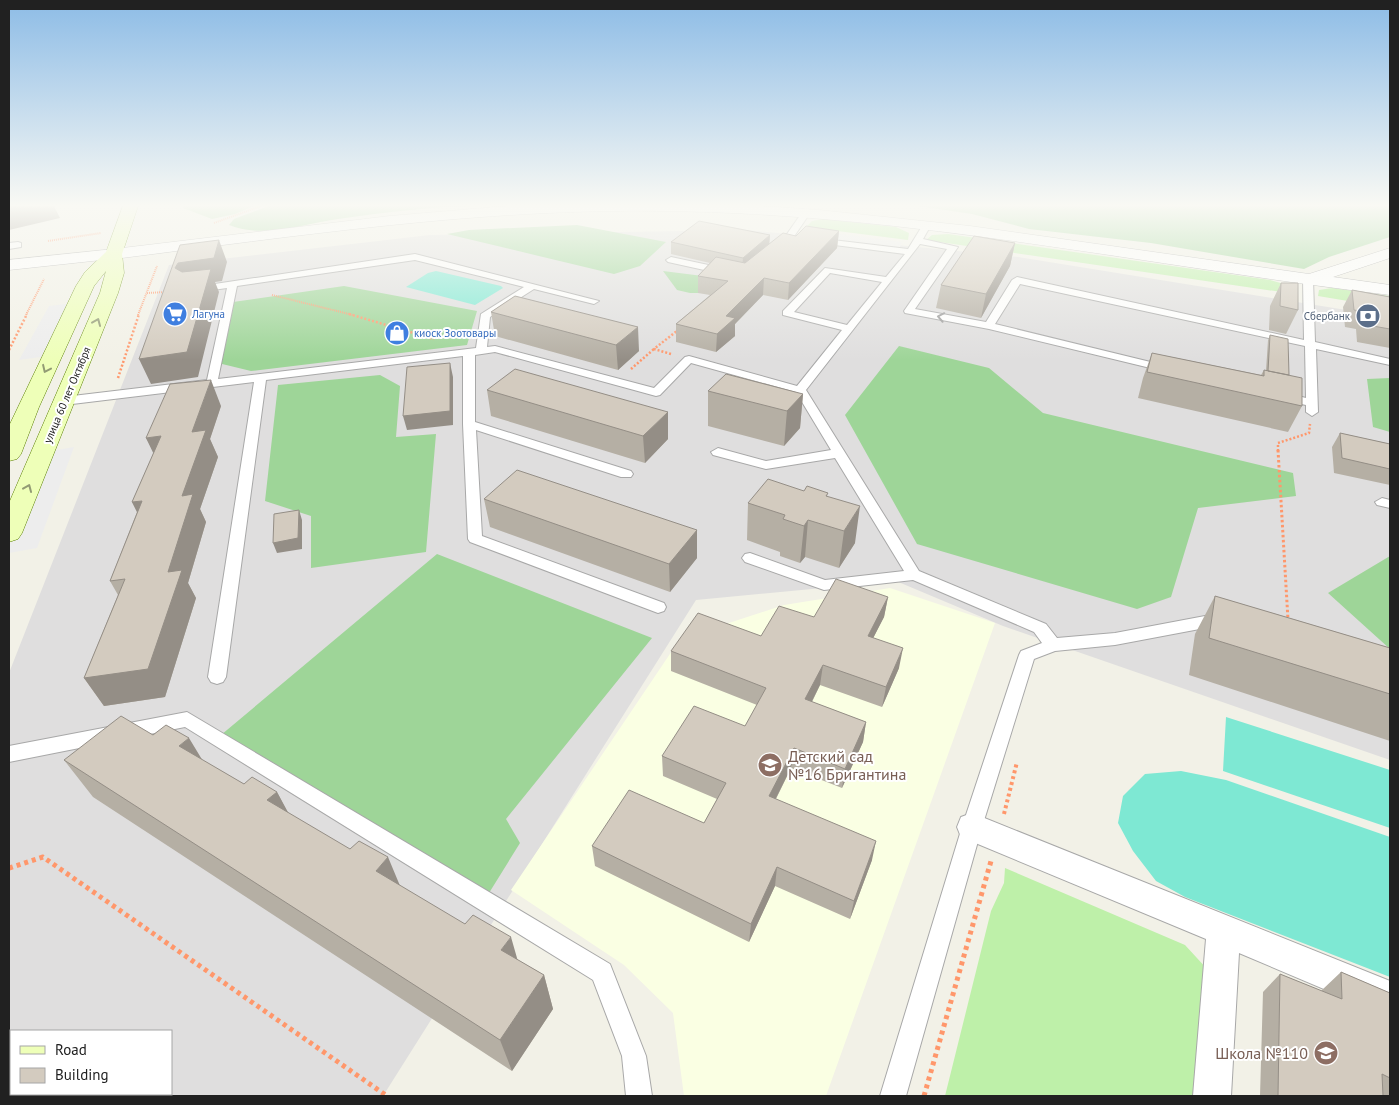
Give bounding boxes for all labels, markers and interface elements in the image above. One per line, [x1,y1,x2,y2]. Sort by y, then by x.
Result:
supermarket icon: Лагуна [162,301,188,327]
bank icon: Сбербанк [1355,303,1381,329]
place label: Лагуна [191,307,225,321]
place label: Сбербанк [1304,309,1351,323]
one-way arrow [937,312,946,323]
one-way arrow [91,318,102,327]
shop icon: киоск Зоотовары [384,320,410,346]
place label: киоск Зоотовары [414,326,496,340]
street label: улица 60 лет Октября [40,345,94,445]
one-way arrow [41,364,52,373]
one-way arrow [21,484,32,493]
place label: Детский сад №16 Бригантина [788,746,906,784]
school or university icon: Детский сад №16 Бригантина [757,752,783,778]
legend [10,1030,172,1095]
text: Road [55,1040,87,1059]
school or university icon: Школа №110 [1313,1040,1339,1066]
place label: Школа №110 [1215,1043,1308,1063]
text: Building [55,1065,109,1084]

